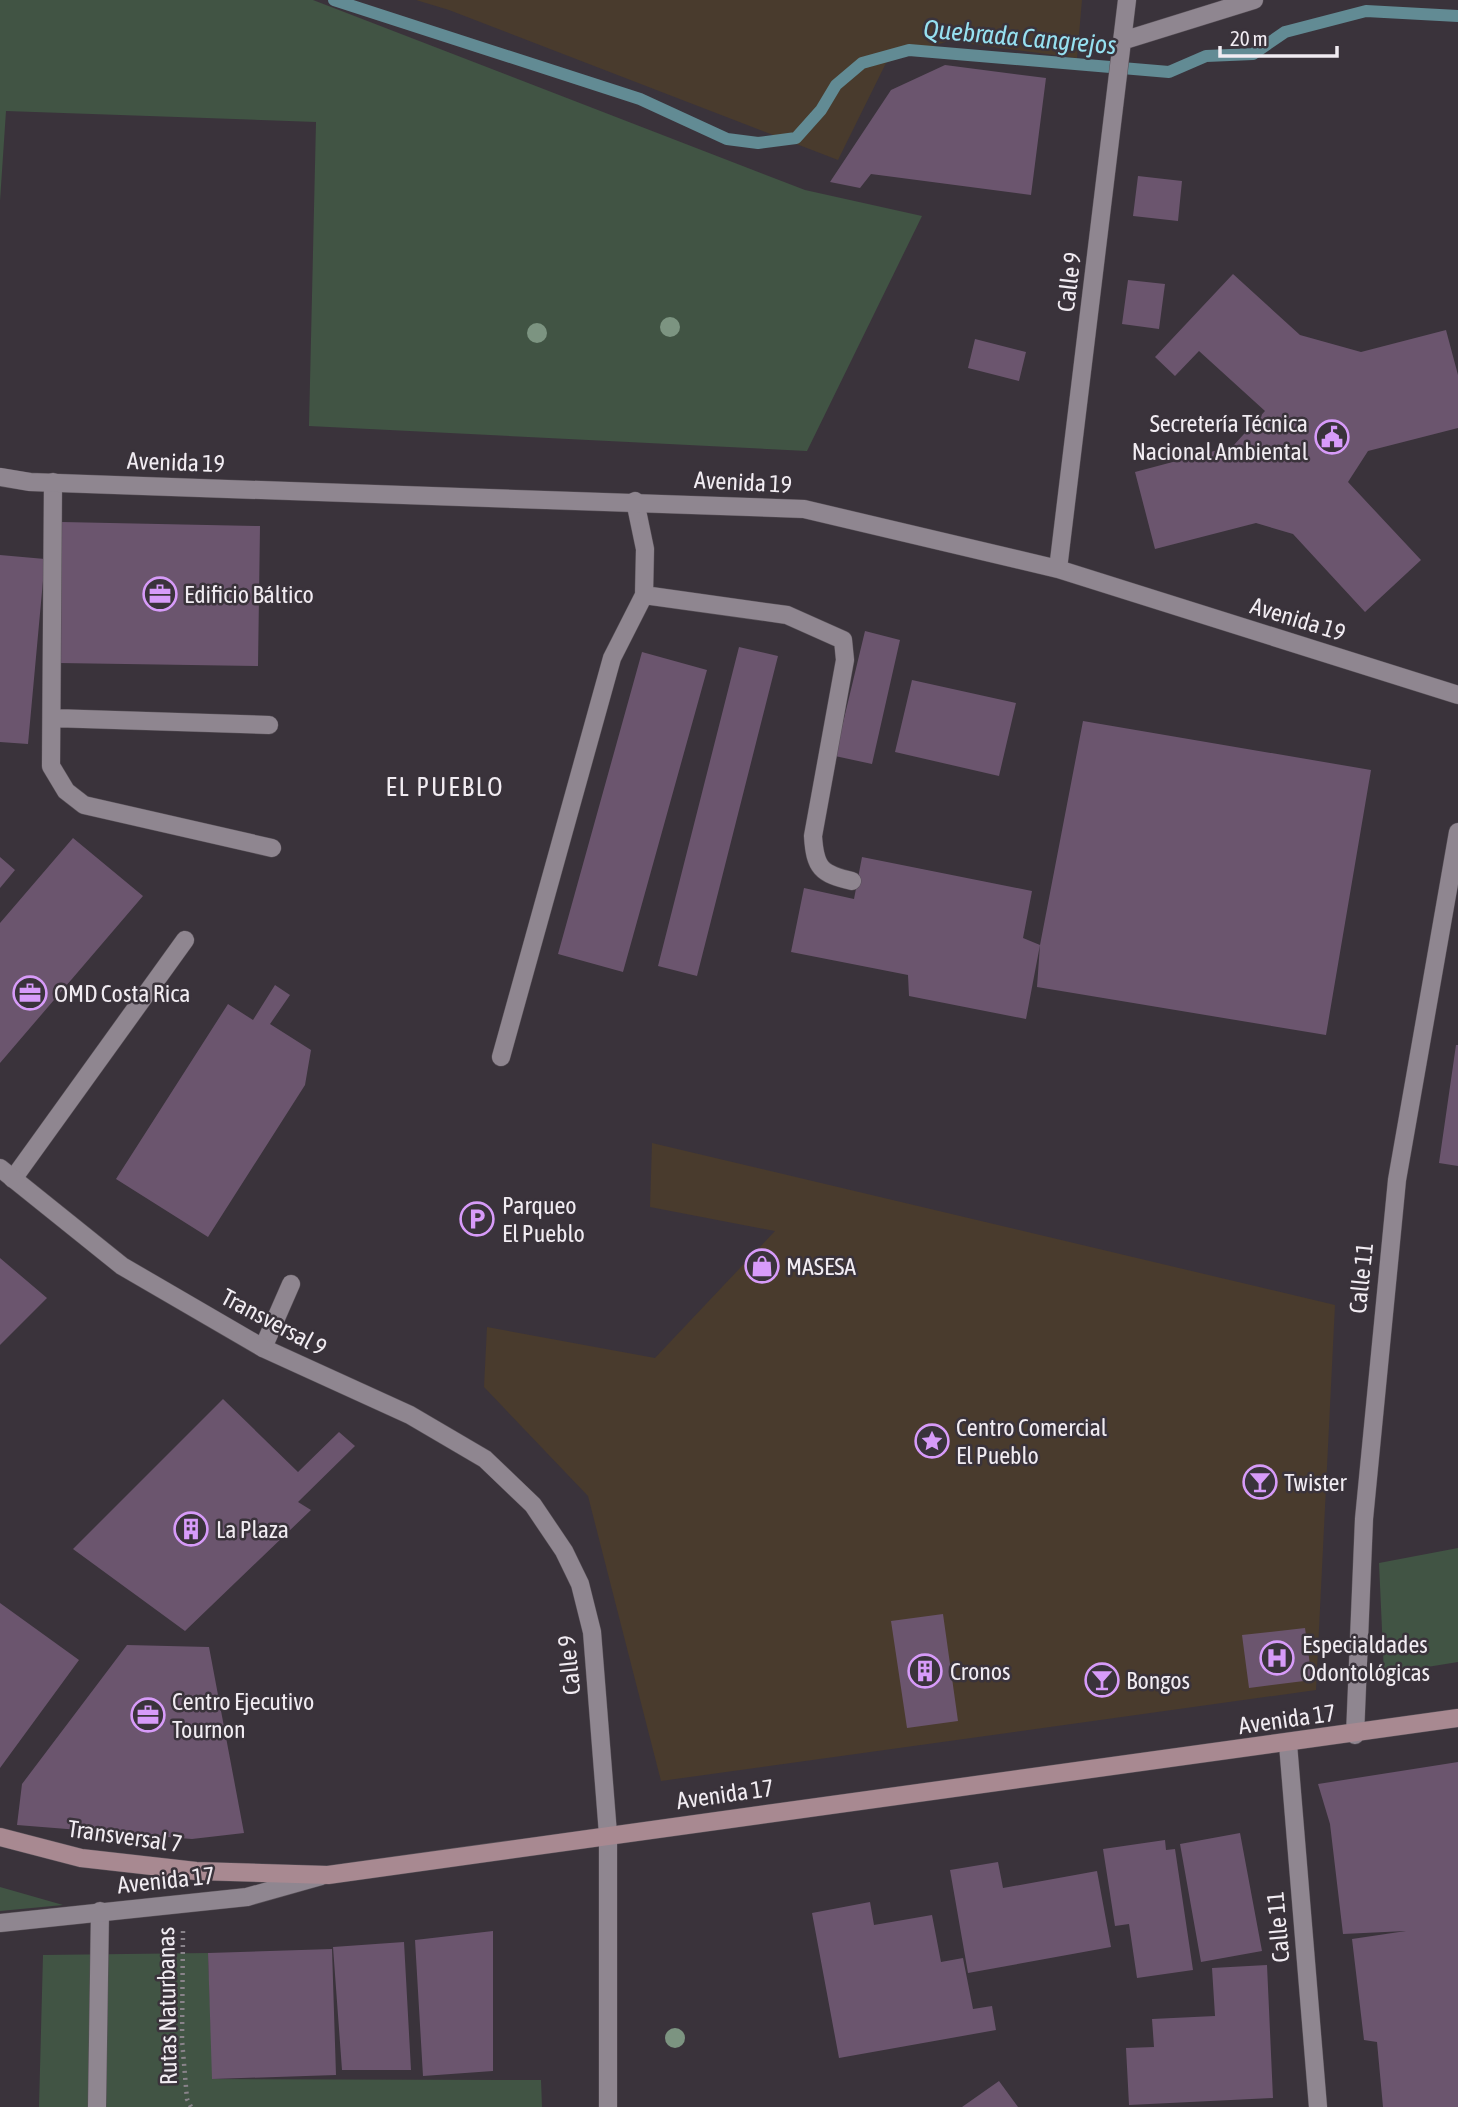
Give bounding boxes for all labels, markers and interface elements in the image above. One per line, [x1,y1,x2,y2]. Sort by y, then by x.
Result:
water label: Quebrada Cangrejos [922,14,1118,60]
scale bar [1220,14,1337,58]
text: 20 m [1230,26,1268,50]
street label: Calle 9 [1052,251,1086,313]
place label: Secretería Técnica Nacional Ambiental [1132,410,1309,465]
public building icon: Secretería Técnica Nacional Ambiental [1313,418,1351,456]
street label: Avenida 19 [127,447,225,477]
street label: Avenida 19 [693,466,793,498]
office icon: Edificio Báltico [141,575,179,613]
place label: Edificio Báltico [184,581,314,608]
street label: Avenida 19 [1247,592,1349,646]
district label: EL PUEBLO [386,772,504,802]
office icon: OMD Costa Rica [11,974,49,1012]
place label: OMD Costa Rica [54,980,190,1007]
place label: Parqueo El Pueblo [502,1192,585,1247]
parking icon: Parqueo El Pueblo [458,1200,496,1238]
street label: Calle 11 [1344,1241,1378,1315]
shop icon: MASESA [743,1247,781,1285]
place label: MASESA [786,1253,856,1280]
street label: Transversal 9 [217,1283,331,1361]
place label: Centro Comercial El Pueblo [956,1414,1108,1469]
place icon: Centro Comercial El Pueblo [913,1422,951,1460]
bar icon: Twister [1241,1463,1279,1501]
place label: Twister [1284,1469,1347,1496]
building icon: La Plaza [172,1510,210,1548]
place label: La Plaza [216,1516,289,1543]
place label: Especialdades Odontológicas [1302,1631,1430,1686]
street label: Calle 9 [552,1634,586,1696]
hospital icon: Especialdades Odontológicas [1258,1639,1296,1677]
building icon: Cronos [906,1652,944,1690]
place label: Cronos [950,1658,1011,1685]
bar icon: Bongos [1083,1661,1121,1699]
place label: Bongos [1126,1667,1190,1694]
place label: Centro Ejecutivo Tournon [172,1688,314,1743]
office icon: Centro Ejecutivo Tournon [129,1696,167,1734]
street label: Avenida 17 [1237,1699,1337,1739]
street label: Avenida 17 [675,1774,775,1814]
street label: Transversal 7 [66,1815,184,1857]
street label: Avenida 17 [116,1861,216,1899]
street label: Calle 11 [1261,1890,1295,1964]
street label: Rutas Naturbanas [152,1927,182,2085]

